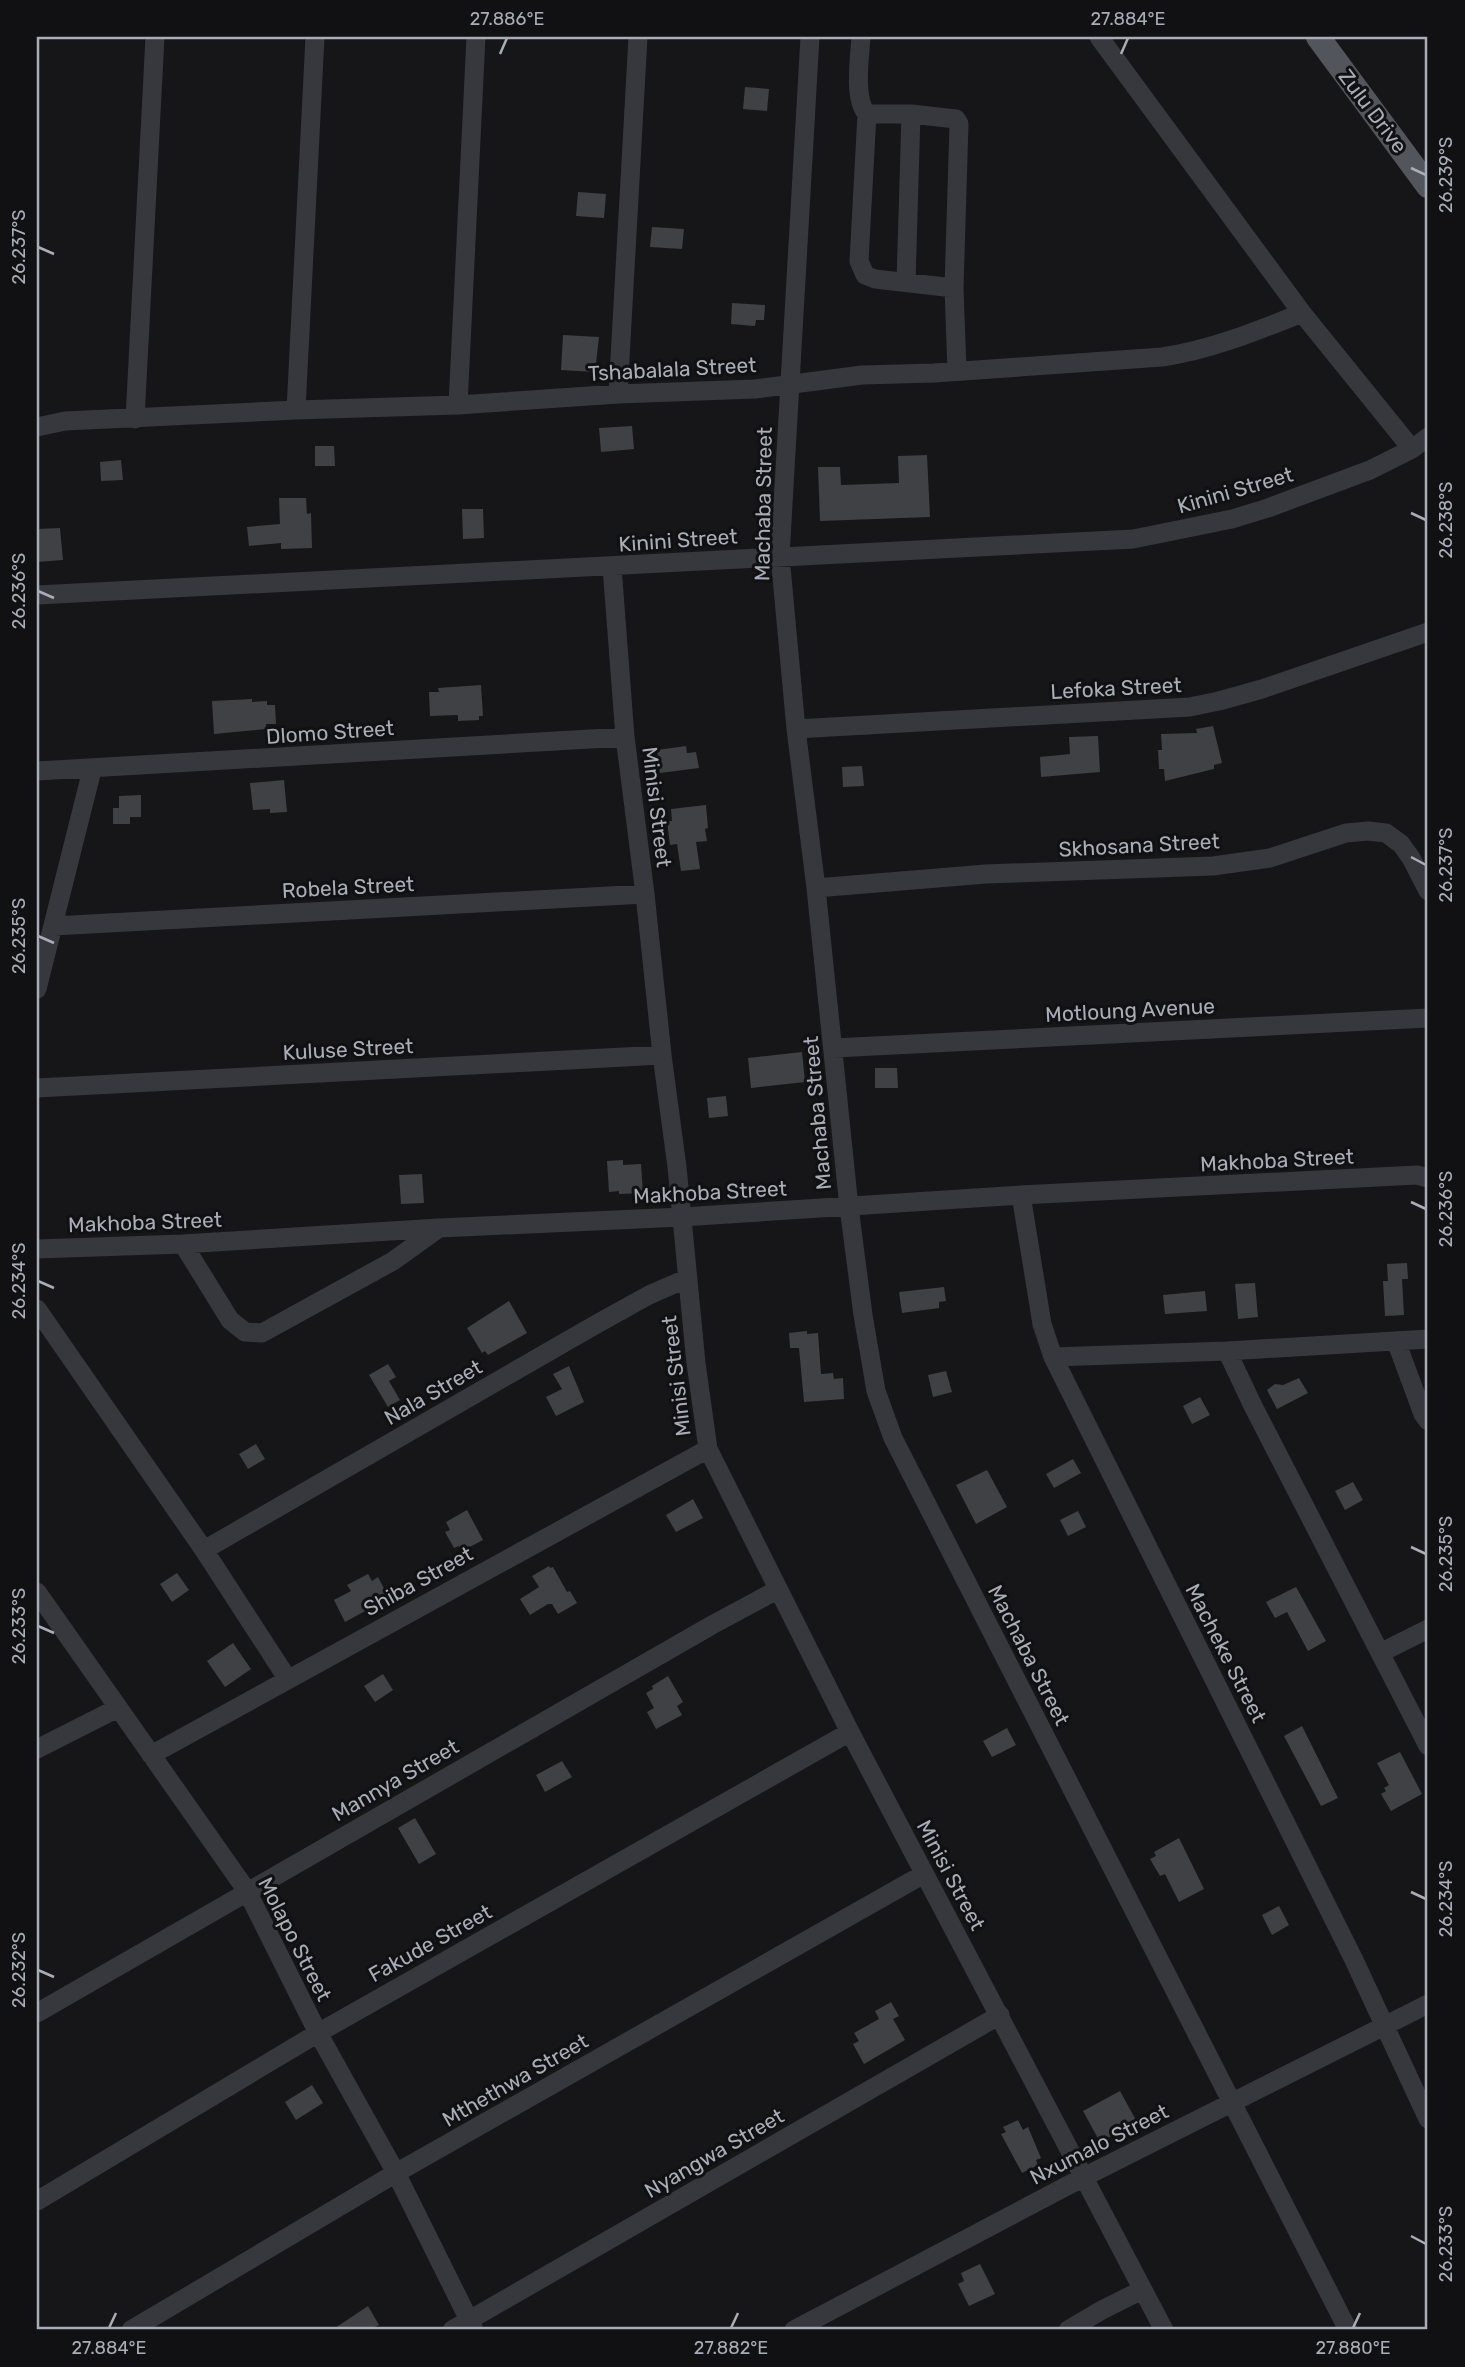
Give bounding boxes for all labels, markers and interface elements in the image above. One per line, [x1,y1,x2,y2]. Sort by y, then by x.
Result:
text: 27.886°E [470,8,544,30]
text: 27.884°E [1091,8,1165,30]
street label: Zulu Drive [1333,64,1413,158]
text: 26.239°S [1435,137,1457,213]
text: 26.237°S [8,210,30,284]
street label: Tshabalala Street [587,352,757,386]
street label: Machaba Street [749,427,777,581]
street label: Kinini Street [1174,462,1296,518]
text: 26.238°S [1435,482,1457,558]
street label: Kinini Street [618,523,738,557]
text: 26.236°S [8,553,30,629]
street label: Lefoka Street [1050,672,1182,704]
street label: Dlomo Street [265,715,395,749]
street label: Minisi Street [637,745,677,869]
street label: Skhosana Street [1058,828,1220,862]
text: 26.237°S [1435,828,1457,902]
street label: Robela Street [281,871,415,903]
text: 26.235°S [8,898,30,974]
street label: Motloung Avenue [1044,993,1216,1027]
street label: Kuluse Street [282,1033,414,1065]
street label: Machaba Street [798,1035,836,1191]
street label: Makhoba Street [1200,1143,1354,1177]
text: 26.236°S [1435,1171,1457,1247]
street label: Makhoba Street [633,1175,787,1209]
street label: Makhoba Street [68,1207,222,1237]
text: 26.234°S [8,1243,30,1319]
street label: Minisi Street [656,1314,696,1438]
street label: Nala Street [380,1354,486,1430]
text: 26.235°S [1435,1516,1457,1592]
street label: Shiba Street [359,1541,477,1621]
street label: Macheke Street [1180,1579,1272,1727]
street label: Machaba Street [983,1581,1075,1729]
text: 26.233°S [8,1588,30,1664]
street label: Mannya Street [327,1734,463,1826]
street label: Minisi Street [912,1816,990,1934]
text: 26.234°S [1435,1861,1457,1937]
street label: Molapo Street [253,1873,337,2005]
street label: Fakude Street [364,1899,496,1987]
text: 26.232°S [8,1932,30,2008]
street label: Mthethwa Street [438,2028,592,2132]
street label: Nxumalo Street [1026,2098,1172,2190]
street label: Nyangwa Street [640,2103,788,2203]
text: 26.233°S [1435,2206,1457,2282]
text: 27.884°E [72,2337,146,2359]
text: 27.882°E [694,2337,768,2359]
text: 27.880°E [1315,2337,1391,2359]

